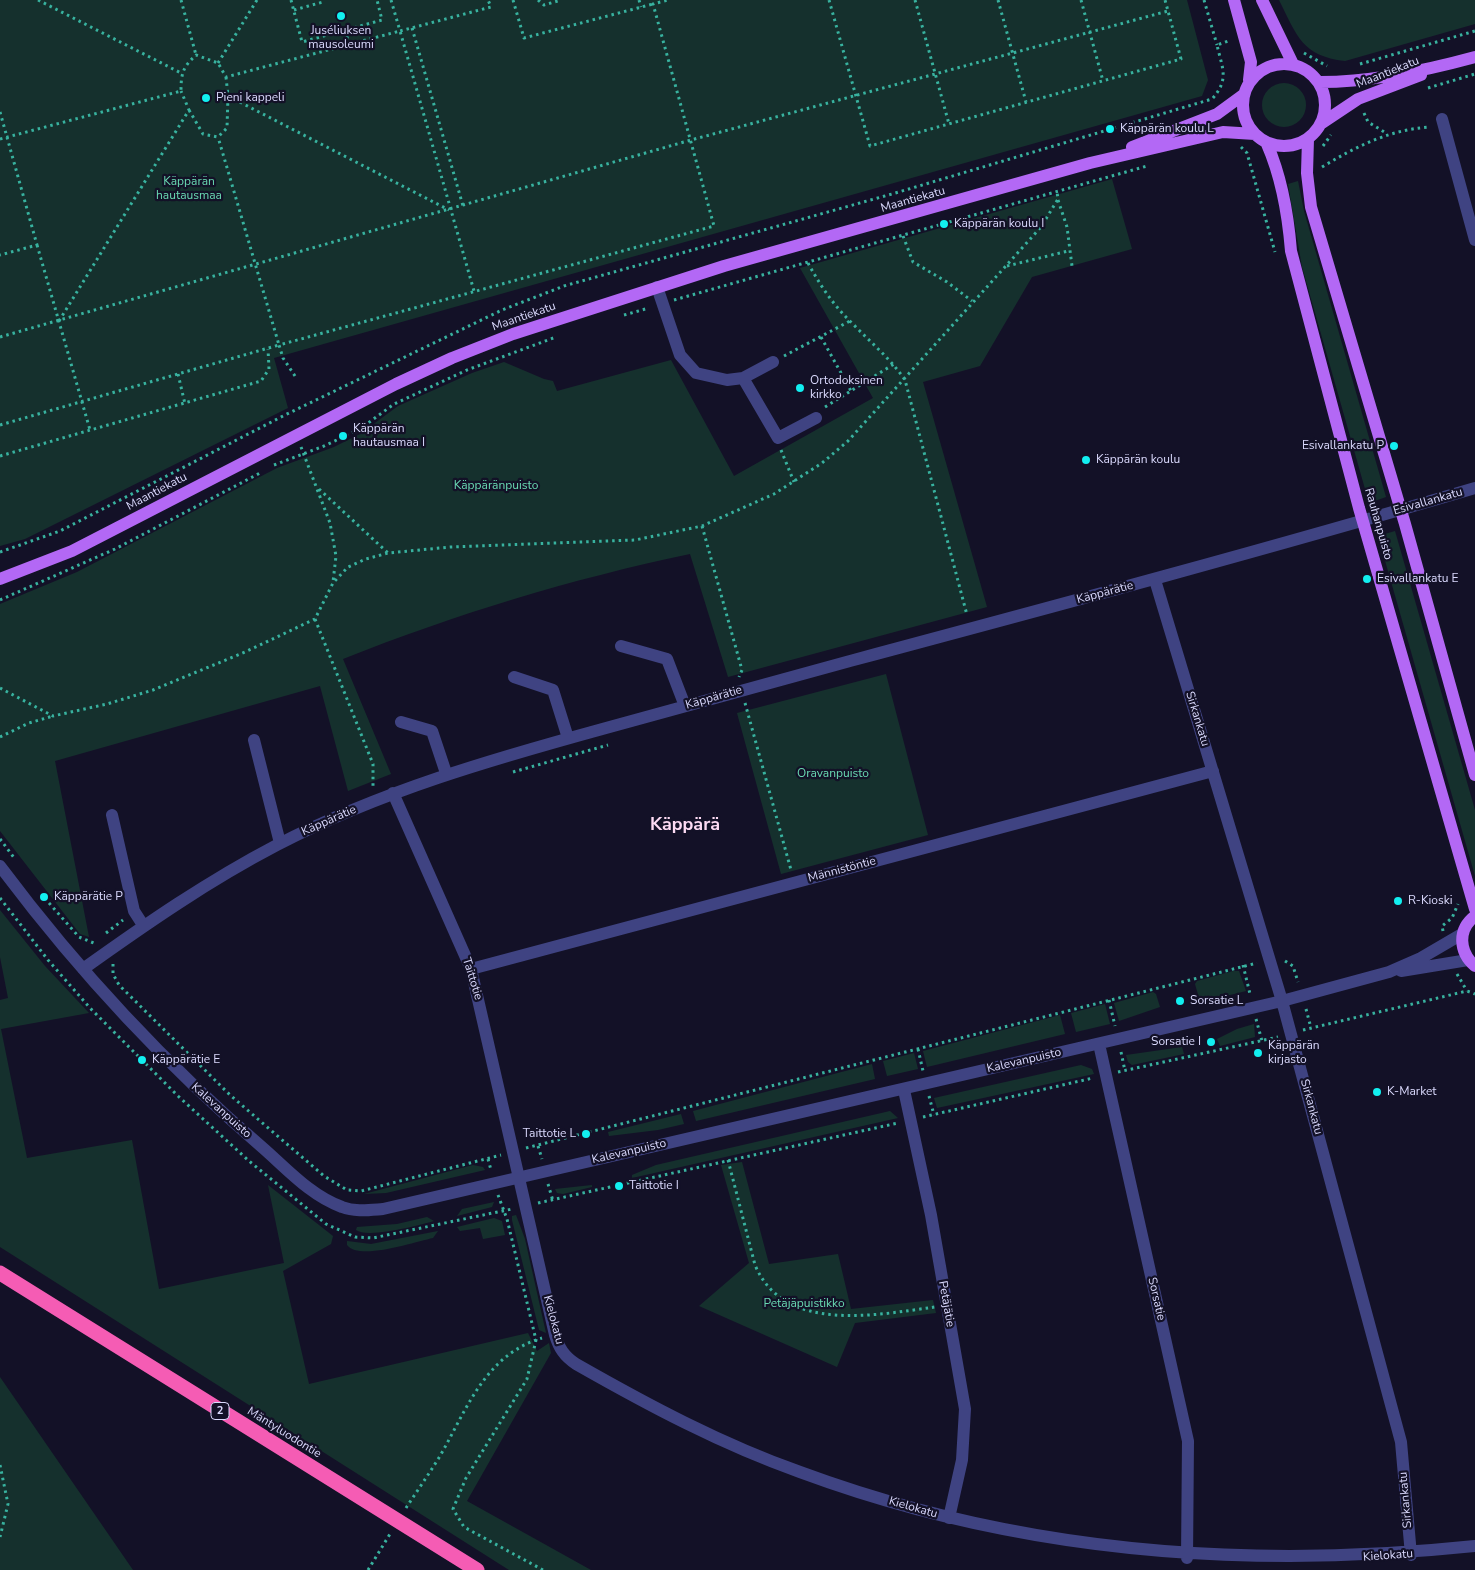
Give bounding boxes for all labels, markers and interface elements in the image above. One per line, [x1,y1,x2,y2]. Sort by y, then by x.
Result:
marker: Juséliuksen mausoleumi [335,10,347,22]
place label: Juséliuksen mausoleumi [308,24,374,52]
street label: Maantiekatu [1355,54,1421,92]
place label: Pieni kappeli [216,91,284,105]
marker: Pieni kappeli [200,92,212,104]
place label: Käppärän koulu L [1120,122,1214,136]
marker: Käppärän koulu L [1104,123,1116,135]
park label: Käppärän hautausmaa [156,175,222,203]
street label: Maantiekatu [879,184,947,216]
place label: Käppärän koulu I [954,217,1044,231]
marker: Käppärän koulu I [938,218,950,230]
street label: Maantiekatu [490,299,558,335]
place label: Ortodoksinen kirkko [810,374,883,402]
marker: Ortodoksinen kirkko [794,382,806,394]
place label: Käppärän hautausmaa I [353,422,425,450]
marker: Käppärän hautausmaa I [337,430,349,442]
place label: Esivallankatu P [1302,439,1384,453]
marker: Esivallankatu P [1388,440,1400,452]
place label: Käppärän koulu [1096,453,1180,467]
marker: Käppärän koulu [1080,454,1092,466]
street label: Maantiekatu [124,470,190,514]
park label: Käppäränpuisto [454,479,538,493]
street label: Esivallankatu [1392,485,1464,519]
street label: Rauhanpuisto [1361,486,1395,562]
place label: Esivallankatu E [1377,572,1458,586]
marker: Esivallankatu E [1361,573,1373,585]
street label: Käppärätie [1075,579,1135,607]
street label: Käppärätie [684,683,744,713]
street label: Sirkankatu [1182,690,1212,748]
park label: Oravanpuisto [797,767,869,781]
street label: Käppärätie [299,803,359,839]
district label: Käppärä [650,815,720,837]
street label: Männistöntie [806,854,878,886]
place label: Käppärätie P [54,890,123,904]
marker: Käppärätie P [38,891,50,903]
place label: R-Kioski [1408,894,1452,908]
marker: R-Kioski [1392,895,1404,907]
street label: Taittotie [459,956,485,1002]
place label: Sorsatie L [1190,994,1243,1008]
marker: Sorsatie L [1174,995,1186,1007]
place label: Sorsatie I [1151,1035,1201,1049]
marker: Sorsatie I [1205,1036,1217,1048]
place label: Käppärän kirjasto [1268,1039,1320,1067]
street label: Kalevanpuisto [985,1045,1063,1077]
marker: Käppärän kirjasto [1252,1047,1264,1059]
place label: Käppärätie E [152,1053,220,1067]
marker: Käppärätie E [136,1054,148,1066]
street label: Sirkankatu [1297,1078,1325,1136]
street label: Kalevanpuisto [188,1080,254,1142]
place label: K-Market [1387,1085,1437,1099]
marker: K-Market [1371,1086,1383,1098]
place label: Taittotie L [523,1127,576,1141]
marker: Taittotie L [580,1128,592,1140]
street label: Kalevanpuisto [590,1136,668,1168]
place label: Taittotie I [629,1179,679,1193]
marker: Taittotie I [613,1180,625,1192]
street label: Sorsatie [1144,1276,1168,1322]
street label: Petäjätie [935,1280,957,1328]
street label: Kielokatu [540,1294,566,1346]
park label: Petäjäpuistikko [763,1297,845,1311]
road number: 2 [211,1402,229,1420]
street label: Mäntyluodontie [244,1404,324,1462]
street label: Sirkankatu [1396,1471,1416,1529]
street label: Kielokatu [887,1494,939,1522]
street label: Kielokatu [1363,1547,1413,1565]

